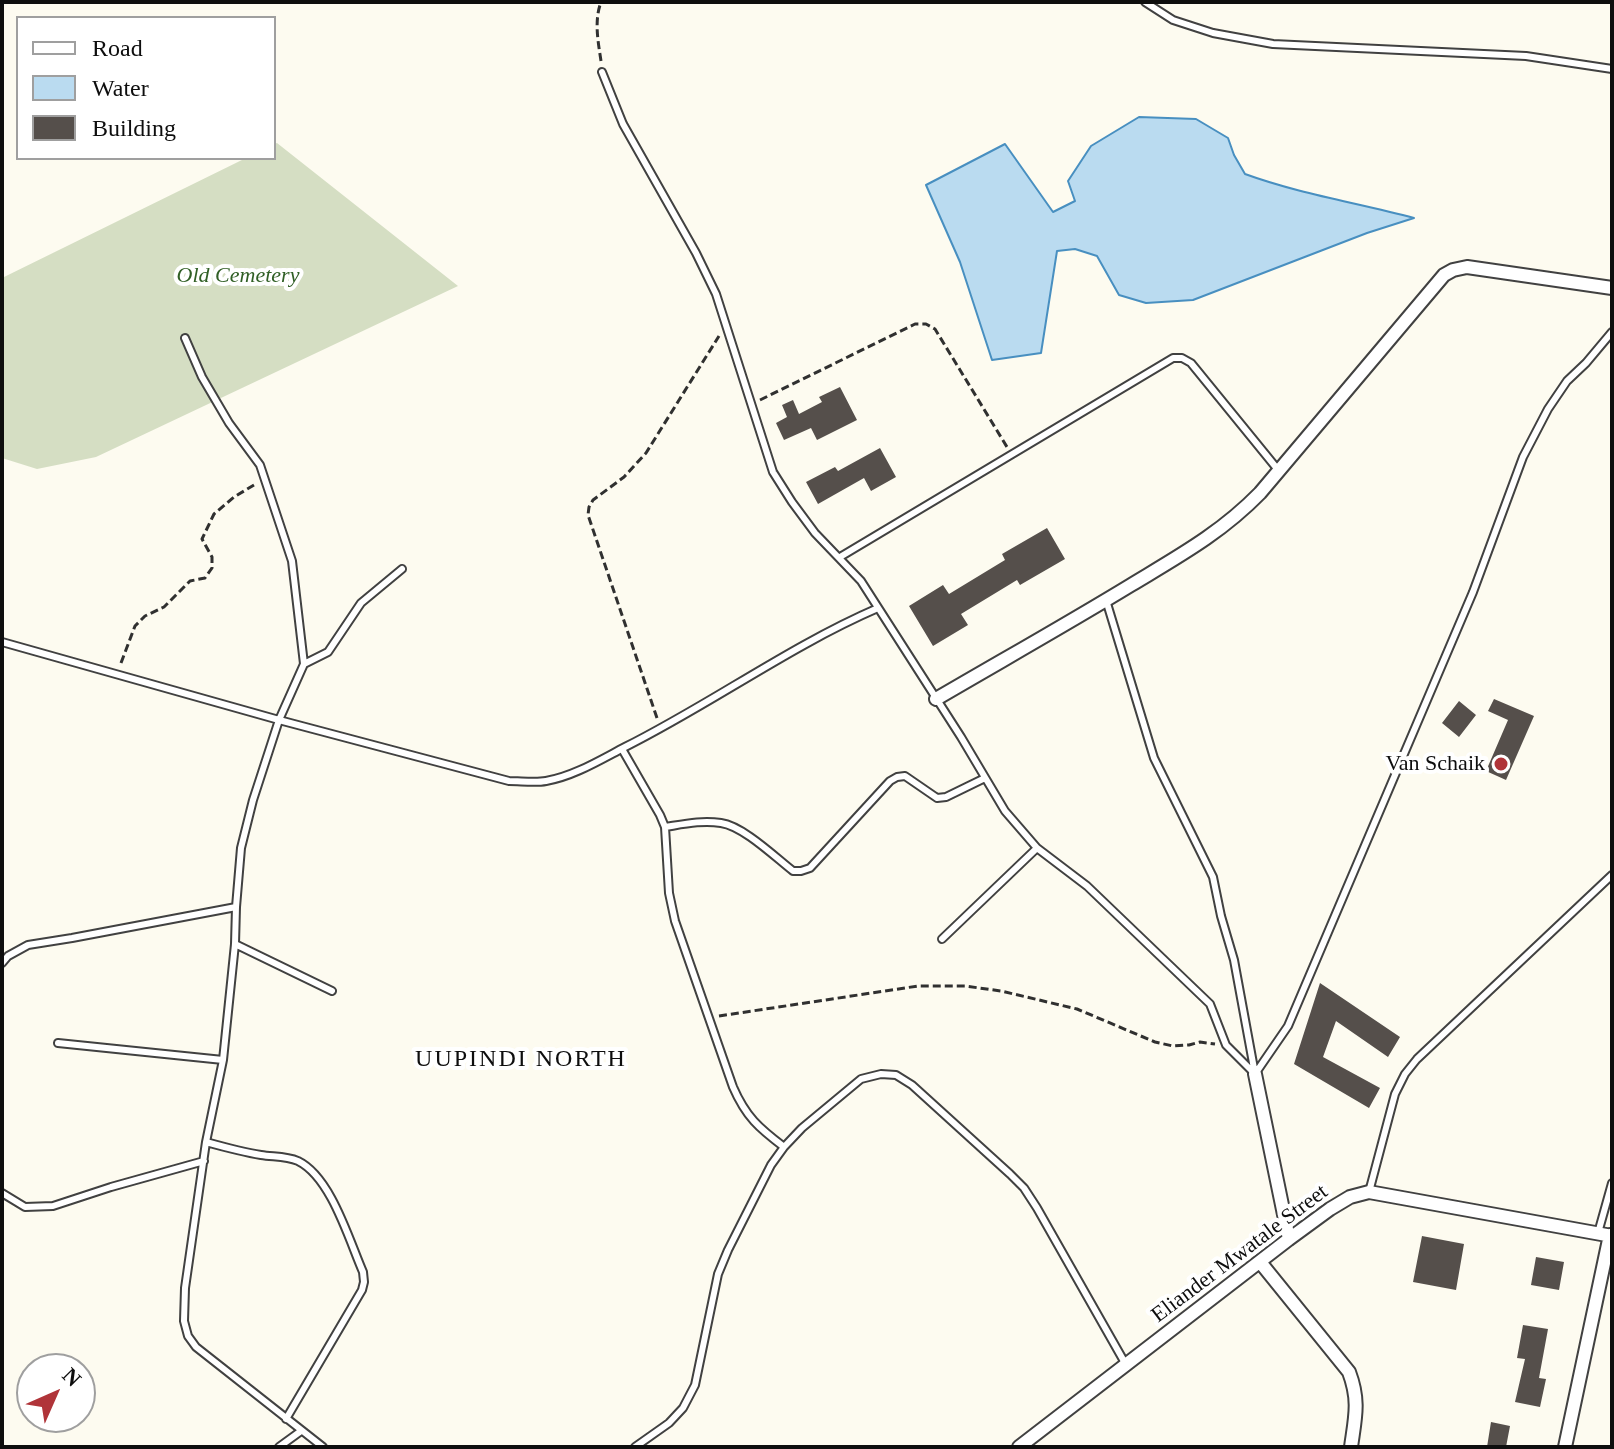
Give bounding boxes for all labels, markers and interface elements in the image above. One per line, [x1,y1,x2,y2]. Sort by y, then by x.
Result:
legend [16,16,276,160]
text: Road [92,35,143,61]
text: Water [92,75,149,101]
text: Building [92,115,176,141]
park label: Old Cemetery [177,263,299,289]
place label: Van Schaik [1385,751,1485,777]
marker: Van Schaik [1492,755,1510,773]
district label: UUPINDI NORTH [415,1046,627,1074]
street label: Eliander Mwatale Street [1147,1179,1333,1329]
north arrow [16,1353,96,1433]
text: N [57,1363,86,1392]

